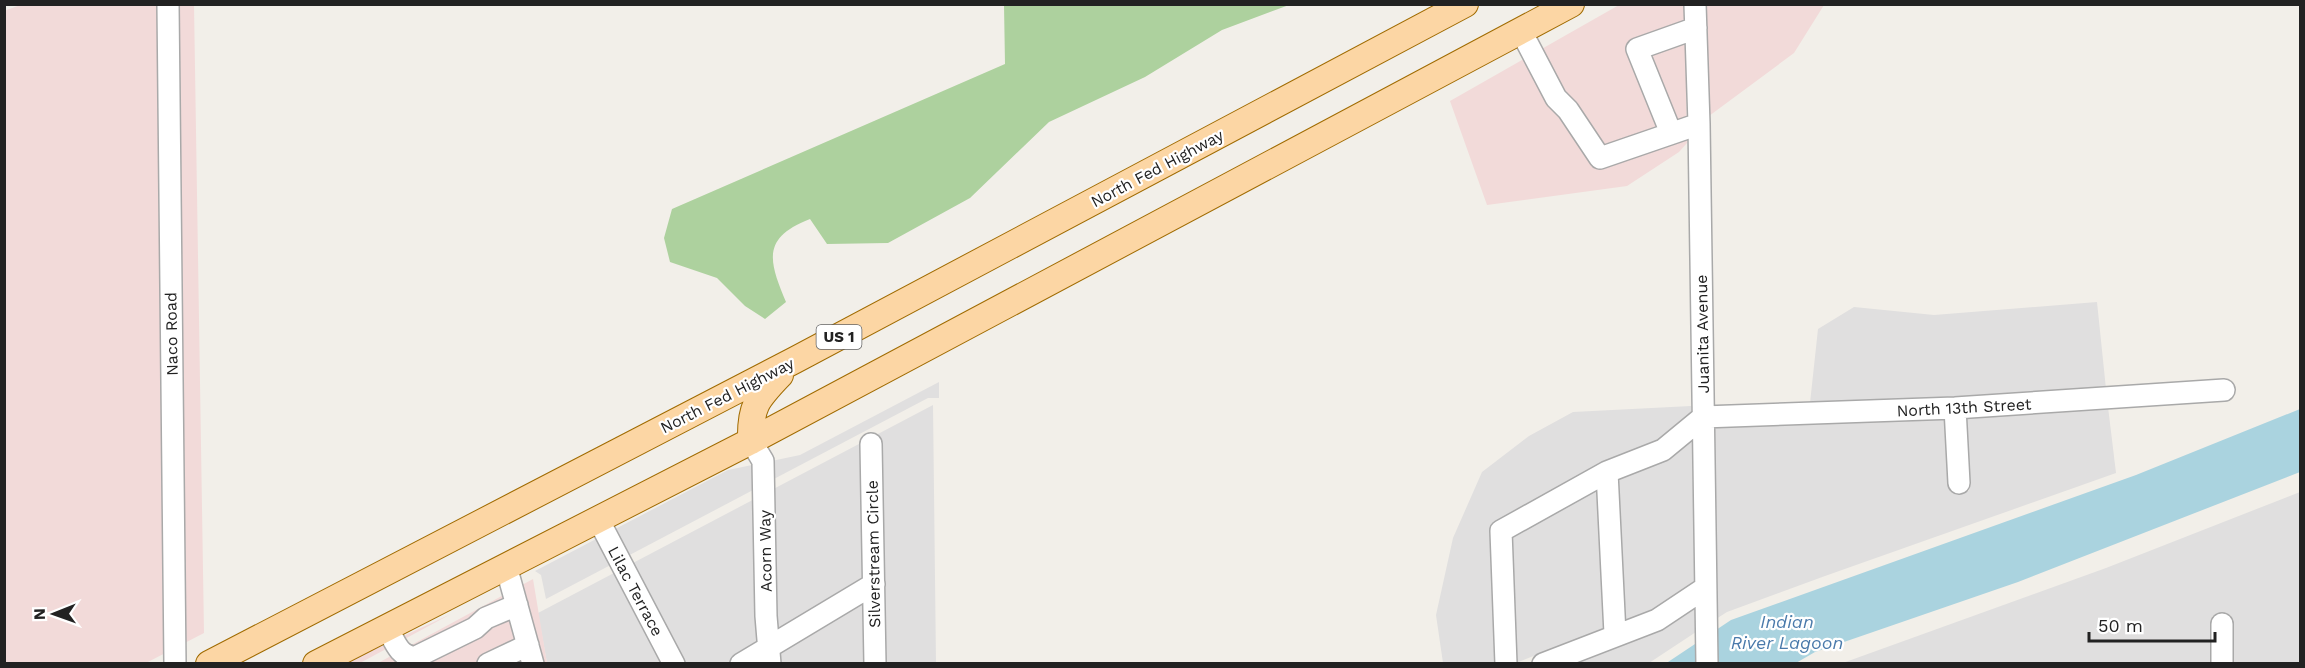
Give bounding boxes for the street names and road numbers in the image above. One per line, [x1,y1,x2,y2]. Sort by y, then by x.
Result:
street label: North Fed Highway [1088,125,1227,211]
street label: Juanita Avenue [1692,274,1713,394]
street label: Naco Road [161,292,182,376]
road number: US 1 [816,325,862,349]
street label: North Fed Highway [657,353,798,437]
street label: North 13th Street [1896,394,2032,421]
street label: Silverstream Circle [863,480,884,628]
street label: Acorn Way [755,509,776,592]
street label: Lilac Terrace [604,543,667,639]

